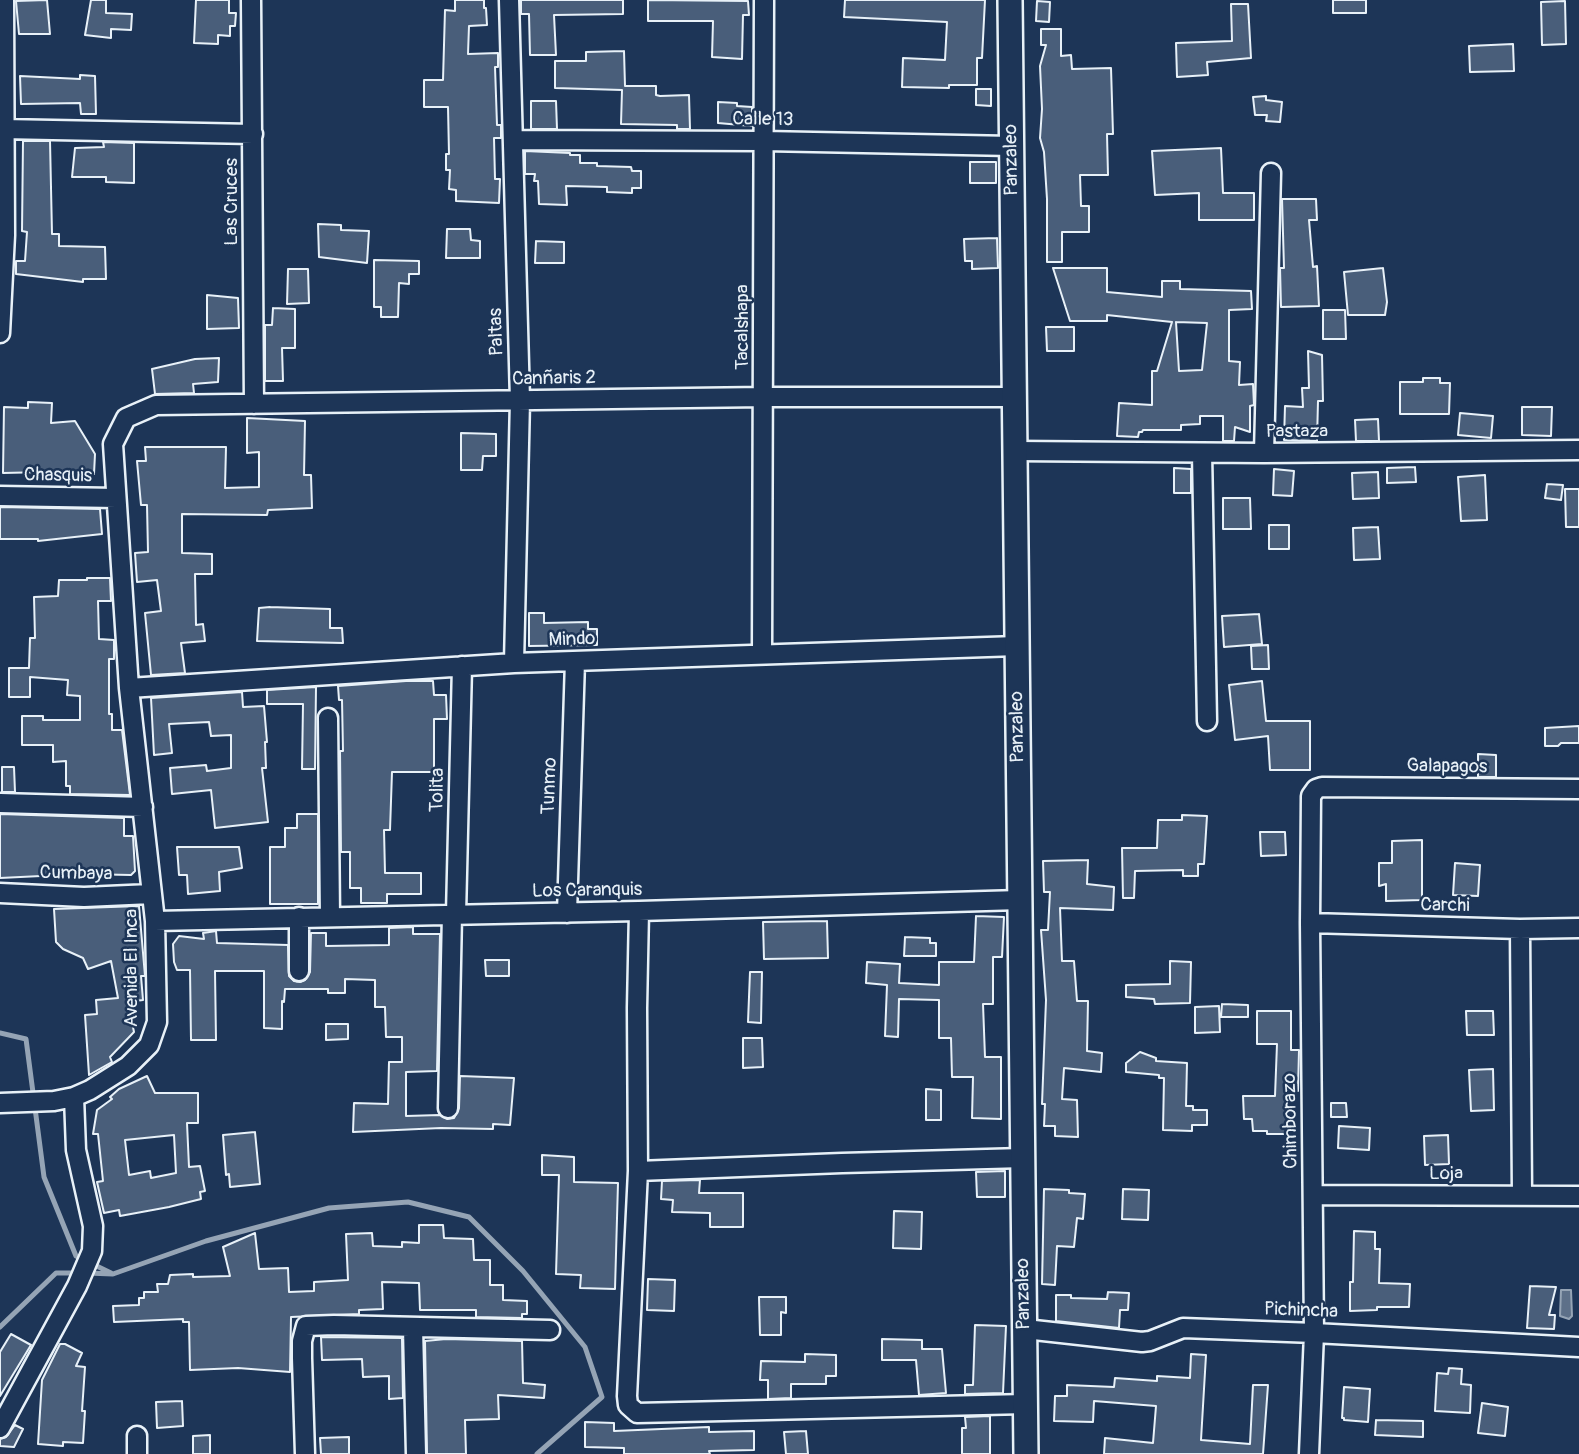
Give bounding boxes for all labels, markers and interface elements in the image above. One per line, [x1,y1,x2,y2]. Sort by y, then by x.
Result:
street label: Calle 13 [732,108,794,132]
street label: Panzaleo [1000,124,1024,196]
street label: Las Cruces [221,158,243,246]
street label: Tacalshapa [732,284,754,370]
street label: Paltas [485,308,509,356]
street label: Canñaris 2 [512,367,596,391]
street label: Pastaza [1266,421,1328,443]
street label: Chasquis [24,464,92,488]
street label: Mindo [548,628,596,652]
street label: Panzaleo [1006,691,1030,763]
street label: Galapagos [1406,755,1488,779]
street label: Tunmo [538,757,562,815]
street label: Tolita [426,768,450,812]
street label: Cumbaya [39,862,113,886]
street label: Los Caranquis [532,879,642,903]
street label: Carchi [1420,894,1470,918]
street label: Avenida El Inca [121,909,143,1027]
street label: Chimborazo [1279,1073,1303,1169]
street label: Loja [1429,1163,1463,1185]
street label: Panzaleo [1012,1258,1036,1330]
street label: Pichincha [1264,1298,1338,1324]

